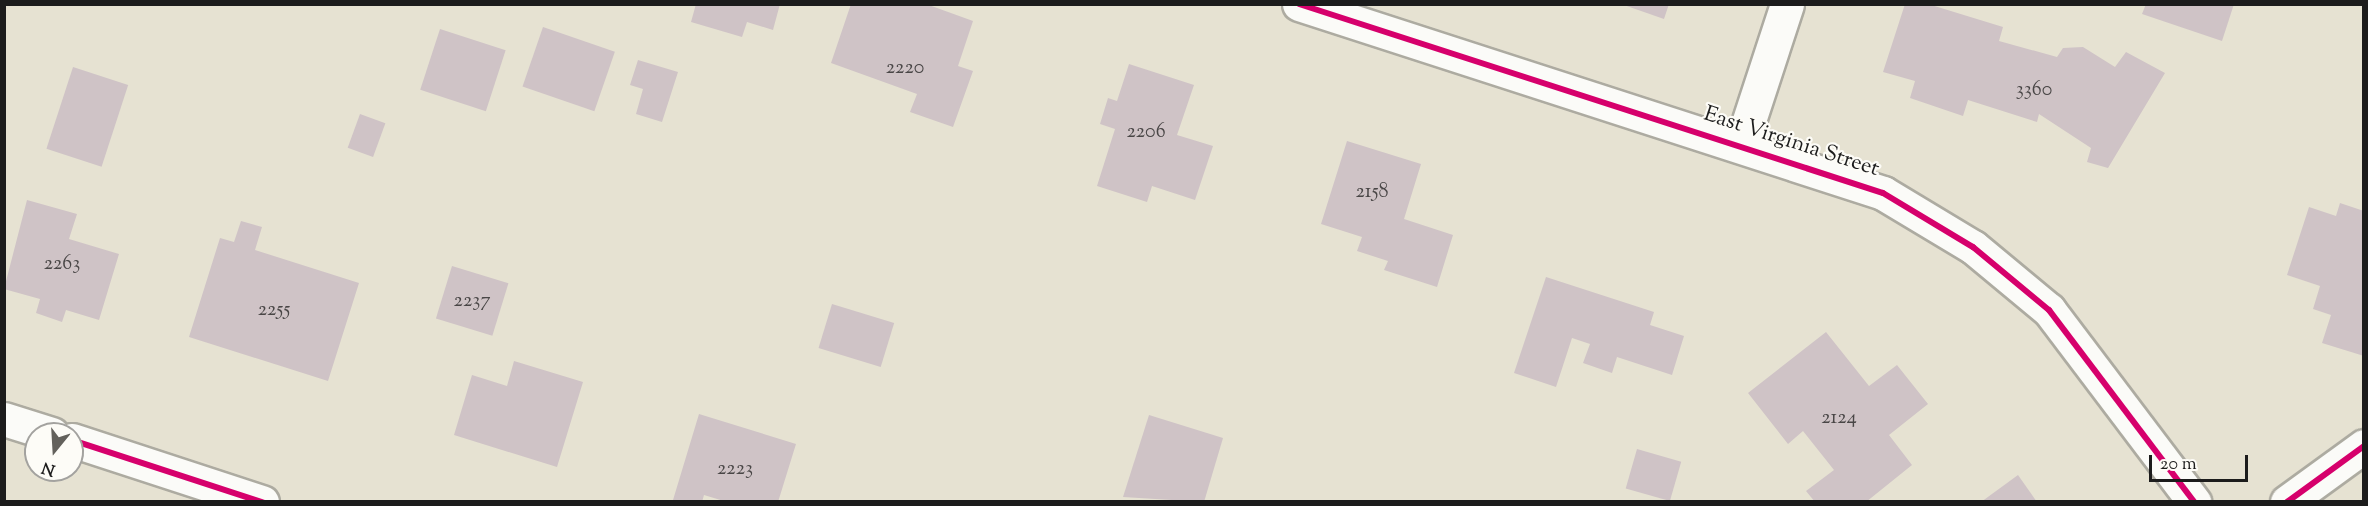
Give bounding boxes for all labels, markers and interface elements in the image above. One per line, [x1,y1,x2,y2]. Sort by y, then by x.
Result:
house number: 2220 [886,56,924,80]
house number: 3360 [2016,78,2052,102]
street label: East Virginia Street [1700,102,1882,184]
house number: 2206 [1126,120,1166,144]
house number: 2158 [1356,180,1388,204]
house number: 2263 [44,252,80,276]
house number: 2237 [454,289,490,313]
house number: 2255 [258,298,290,322]
house number: 2124 [1821,406,1857,430]
north arrow [24,422,84,482]
scale bar [2152,443,2251,481]
text: 20 m [2160,452,2197,478]
text: N [39,455,59,481]
house number: 2223 [717,457,753,481]

